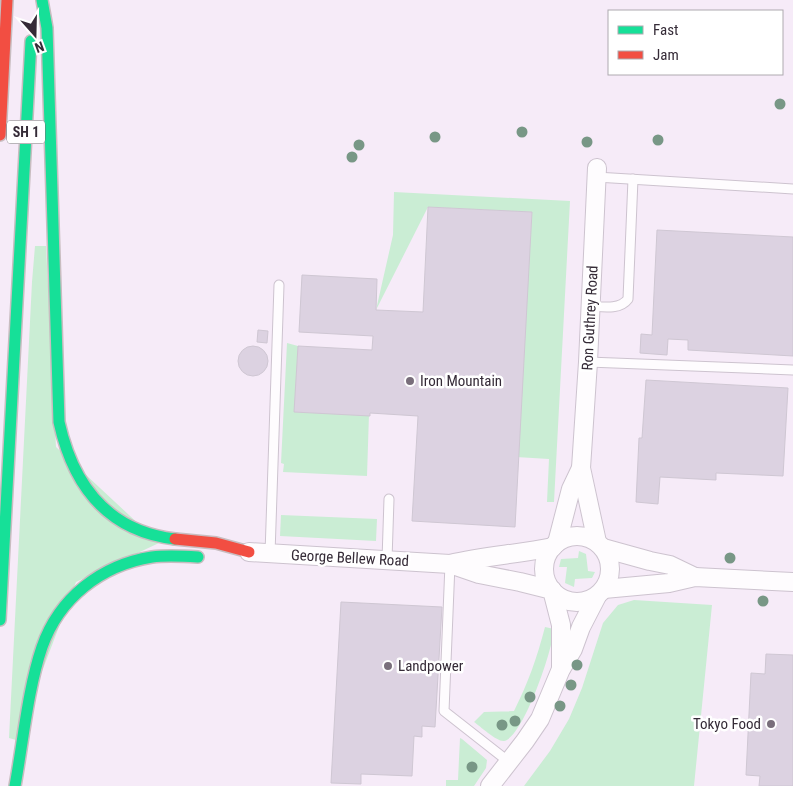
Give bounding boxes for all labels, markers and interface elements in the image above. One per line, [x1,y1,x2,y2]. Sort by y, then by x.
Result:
north arrow [10,10,60,60]
legend [608,10,783,75]
text: Fast [653,21,678,39]
text: N [33,38,46,56]
text: Jam [653,46,679,64]
road number: SH 1 [7,120,45,144]
street label: Ron Guthrey Road [578,265,602,371]
place label: Iron Mountain [420,372,502,390]
marker: Iron Mountain [404,375,416,387]
street label: George Bellew Road [291,546,409,570]
place label: Landpower [398,657,464,675]
marker: Landpower [382,660,394,672]
place label: Tokyo Food [693,715,761,733]
marker: Tokyo Food [765,718,777,730]

